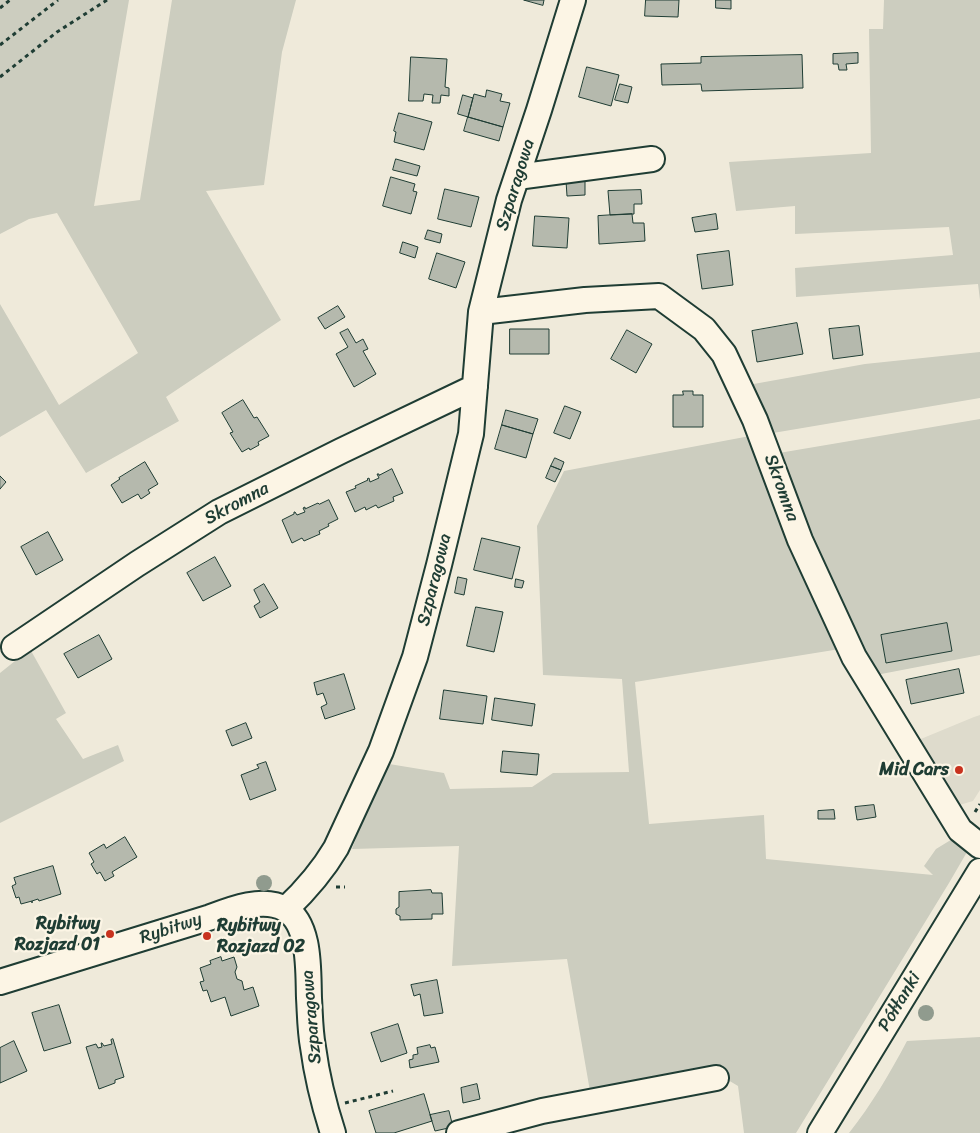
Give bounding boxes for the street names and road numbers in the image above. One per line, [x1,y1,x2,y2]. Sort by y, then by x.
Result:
street label: Szparagowa [492,137,540,233]
street label: Skromna [759,451,803,525]
street label: Skromna [201,478,273,530]
street label: Szparagowa [413,532,457,628]
street label: Rybitwy [137,909,205,949]
street label: Szparagowa [297,969,327,1065]
street label: Półłanki [874,969,926,1035]

